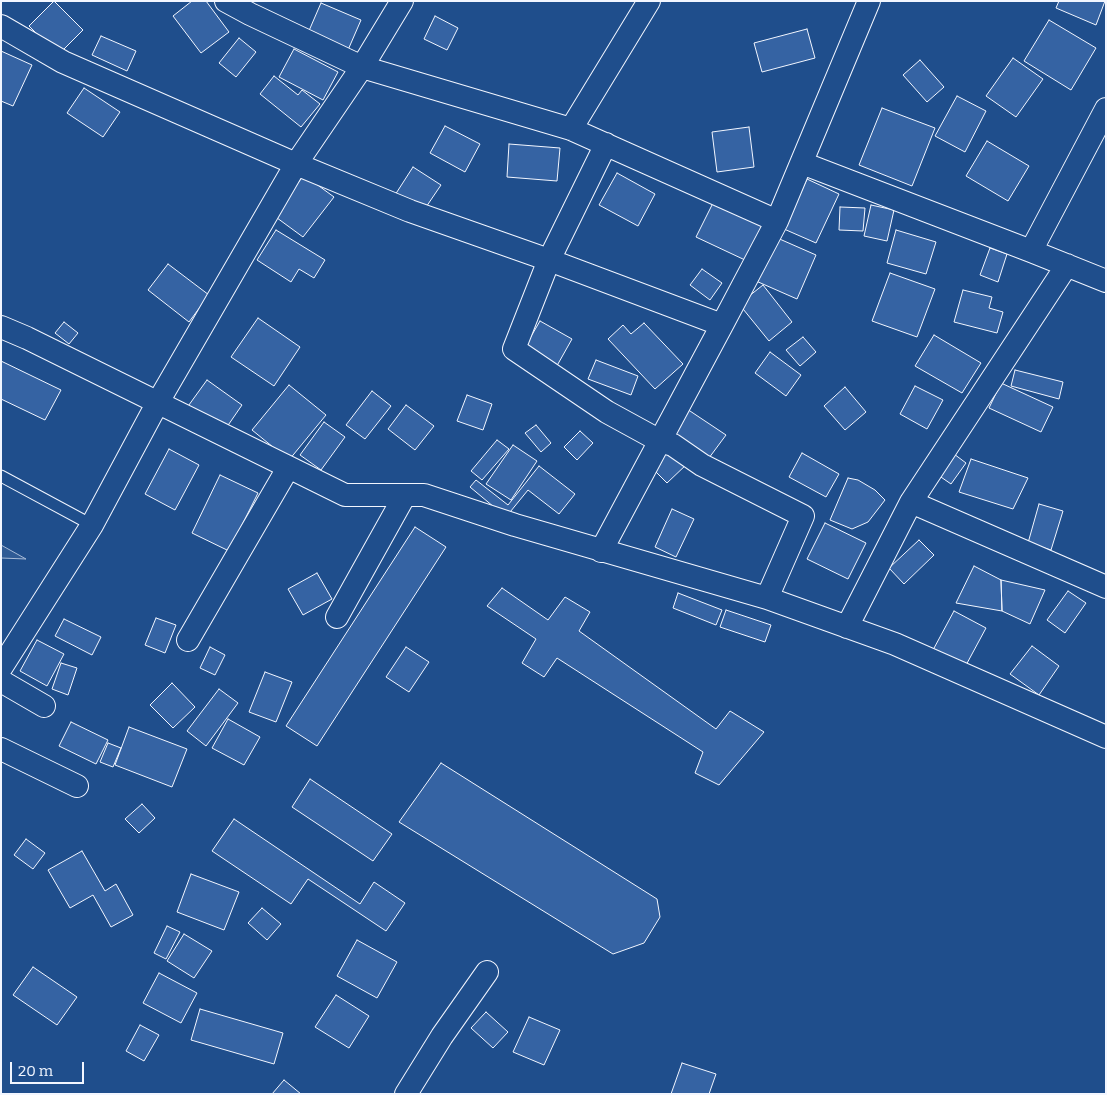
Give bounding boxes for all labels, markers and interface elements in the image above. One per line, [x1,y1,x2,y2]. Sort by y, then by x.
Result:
scale bar [12,1052,86,1084]
text: 20 m [18,1062,53,1080]

